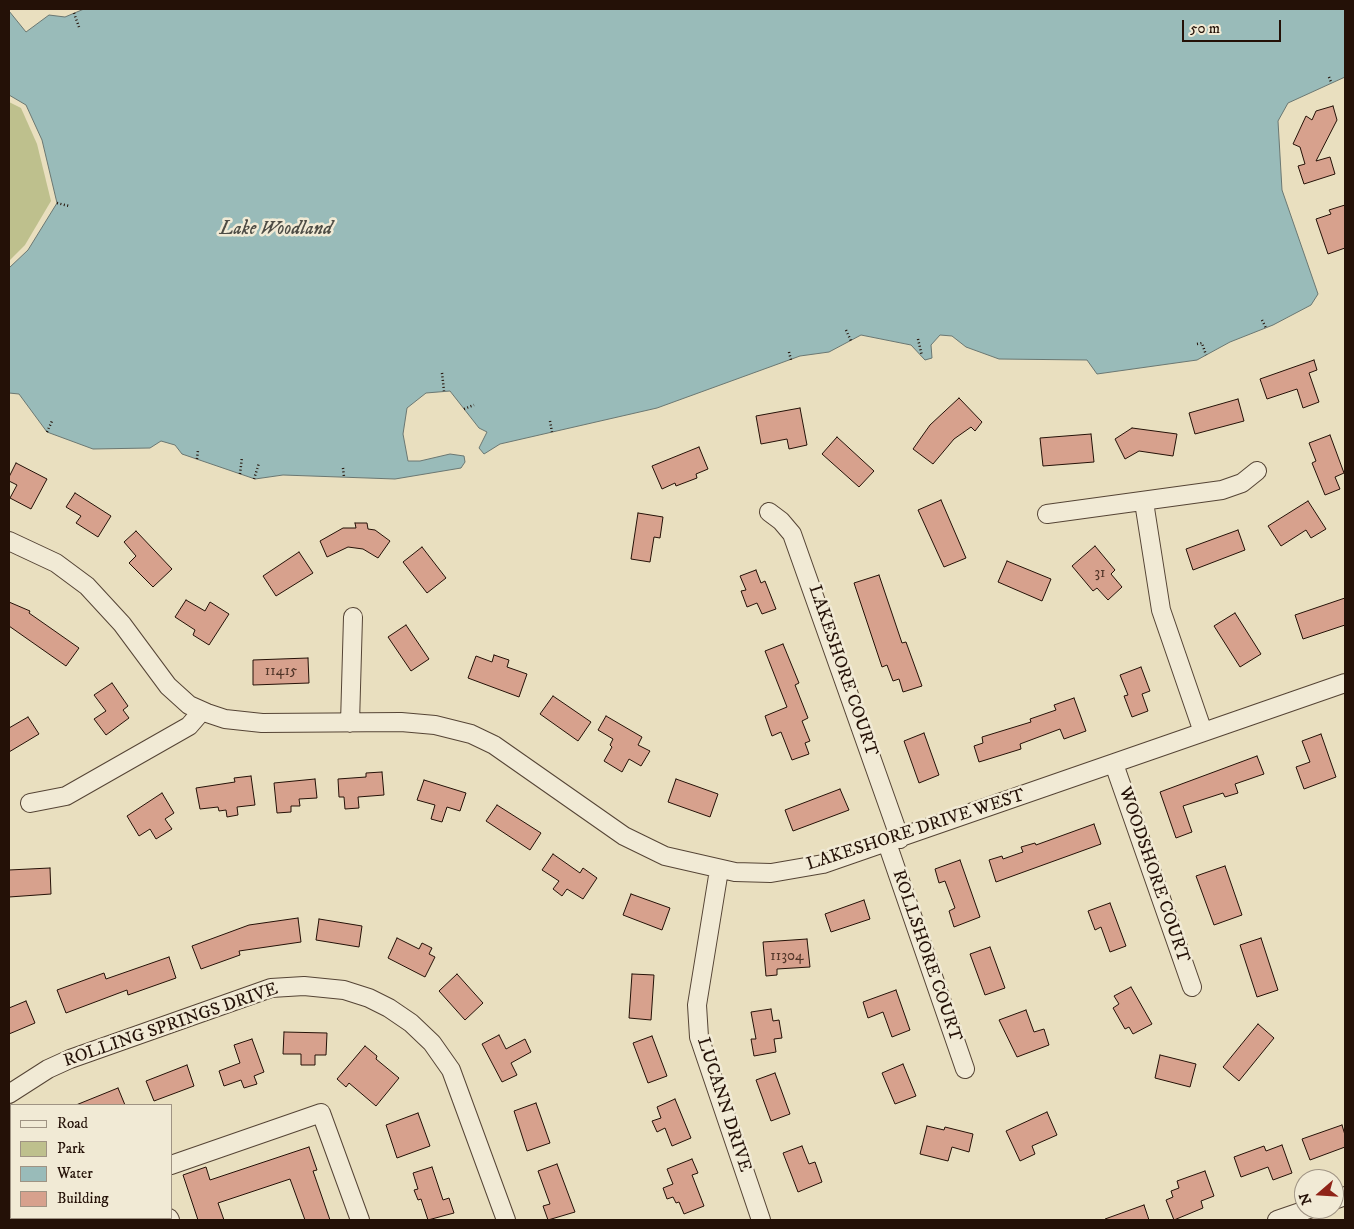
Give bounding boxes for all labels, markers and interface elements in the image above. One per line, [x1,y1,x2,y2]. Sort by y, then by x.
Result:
scale bar [1184,10,1283,42]
text: 50 m [1190,19,1220,38]
water label: Lake Woodland [220,219,332,241]
house number: 31 [1094,565,1106,583]
street label: LAKESHORE COURT [803,582,881,760]
house number: 11415 [265,663,297,681]
street label: WOODSHORE COURT [1113,784,1193,966]
street label: LAKESHORE DRIVE WEST [804,785,1028,877]
street label: ROLLSHORE COURT [886,867,966,1045]
house number: 11304 [770,948,804,966]
street label: ROLLING SPRINGS DRIVE [61,979,281,1073]
street label: LUCANN DRIVE [691,1035,755,1175]
legend [10,1104,172,1219]
text: Road [57,1114,88,1133]
text: Park [57,1139,85,1158]
text: Water [57,1164,93,1183]
north arrow [1294,1169,1344,1219]
text: Building [57,1189,109,1208]
text: N [1295,1190,1316,1207]

